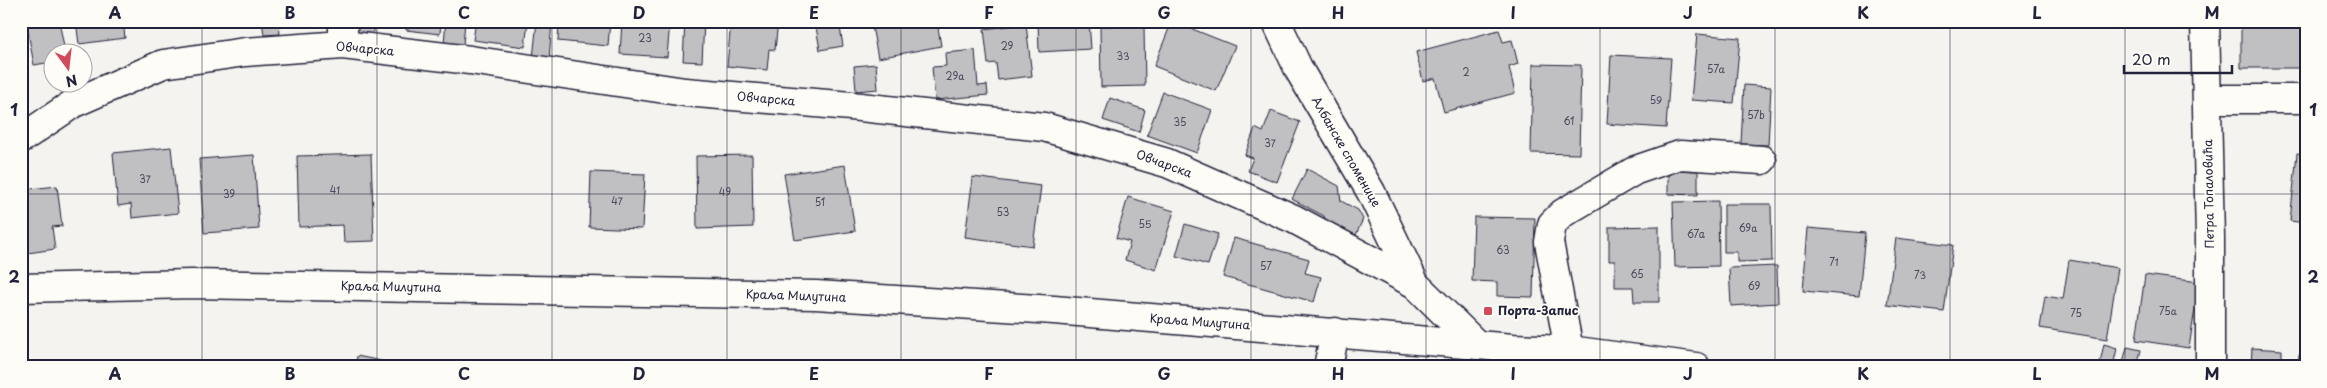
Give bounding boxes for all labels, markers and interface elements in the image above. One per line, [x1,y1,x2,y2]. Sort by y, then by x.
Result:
text: A [109,0,122,24]
text: B [285,0,296,24]
text: C [458,0,470,24]
text: D [633,0,645,24]
text: E [809,0,819,24]
text: F [984,0,994,24]
text: G [1157,0,1171,24]
text: H [1332,0,1344,24]
text: I [1510,0,1516,24]
text: J [1683,0,1693,24]
text: K [1857,0,1869,24]
text: L [2032,0,2042,24]
text: M [2204,0,2220,24]
house number: 23 [638,30,652,45]
street label: Овчарска [335,36,395,60]
house number: 29 [1001,38,1014,53]
north arrow [42,42,92,92]
scale bar [2124,42,2232,74]
text: 20 m [2132,47,2171,70]
house number: 33 [1116,48,1130,63]
house number: 57a [1707,61,1726,76]
house number: 2 [1462,64,1470,79]
house number: 29a [946,68,965,83]
text: N [63,69,80,93]
street label: Овчарска [736,86,796,110]
house number: 59 [1650,92,1662,107]
street label: Албанске споменице [1308,93,1386,210]
text: 1 [10,97,18,121]
text: 1 [2309,97,2317,121]
house number: 57b [1747,107,1765,122]
house number: 61 [1563,113,1575,128]
house number: 35 [1174,114,1186,129]
house number: 37 [1264,135,1277,150]
street label: Петра Топаловића [2198,139,2218,249]
street label: Овчарска [1134,145,1195,182]
house number: 37 [139,171,152,186]
house number: 41 [330,182,340,197]
house number: 49 [719,184,731,199]
house number: 39 [223,186,235,201]
house number: 47 [611,193,624,208]
house number: 51 [815,194,825,209]
house number: 53 [997,204,1009,219]
house number: 55 [1139,216,1152,231]
house number: 69a [1739,220,1758,235]
house number: 67a [1687,226,1706,241]
house number: 63 [1496,242,1510,257]
house number: 71 [1829,254,1839,269]
house number: 57 [1260,258,1272,273]
text: 2 [8,264,20,288]
text: 2 [2307,264,2319,288]
house number: 65 [1630,266,1644,281]
house number: 73 [1914,267,1926,282]
street label: Краља Милутина [341,276,442,296]
house number: 69 [1748,278,1760,293]
street label: Краља Милутина [746,284,847,306]
place label: Порта-Запис [1498,301,1579,319]
house number: 75a [2159,303,2178,318]
marker: Порта-Запис [1482,305,1494,317]
house number: 75 [2070,305,2082,320]
street label: Краља Милутина [1149,309,1251,334]
text: A [109,361,122,385]
text: B [285,361,296,385]
text: C [458,361,470,385]
text: D [633,361,645,385]
text: E [809,361,819,385]
text: F [984,361,994,385]
text: G [1157,361,1171,385]
text: H [1332,361,1344,385]
text: I [1510,361,1516,385]
text: J [1683,361,1693,385]
text: K [1857,361,1869,385]
text: L [2032,361,2042,385]
text: M [2204,361,2220,385]

